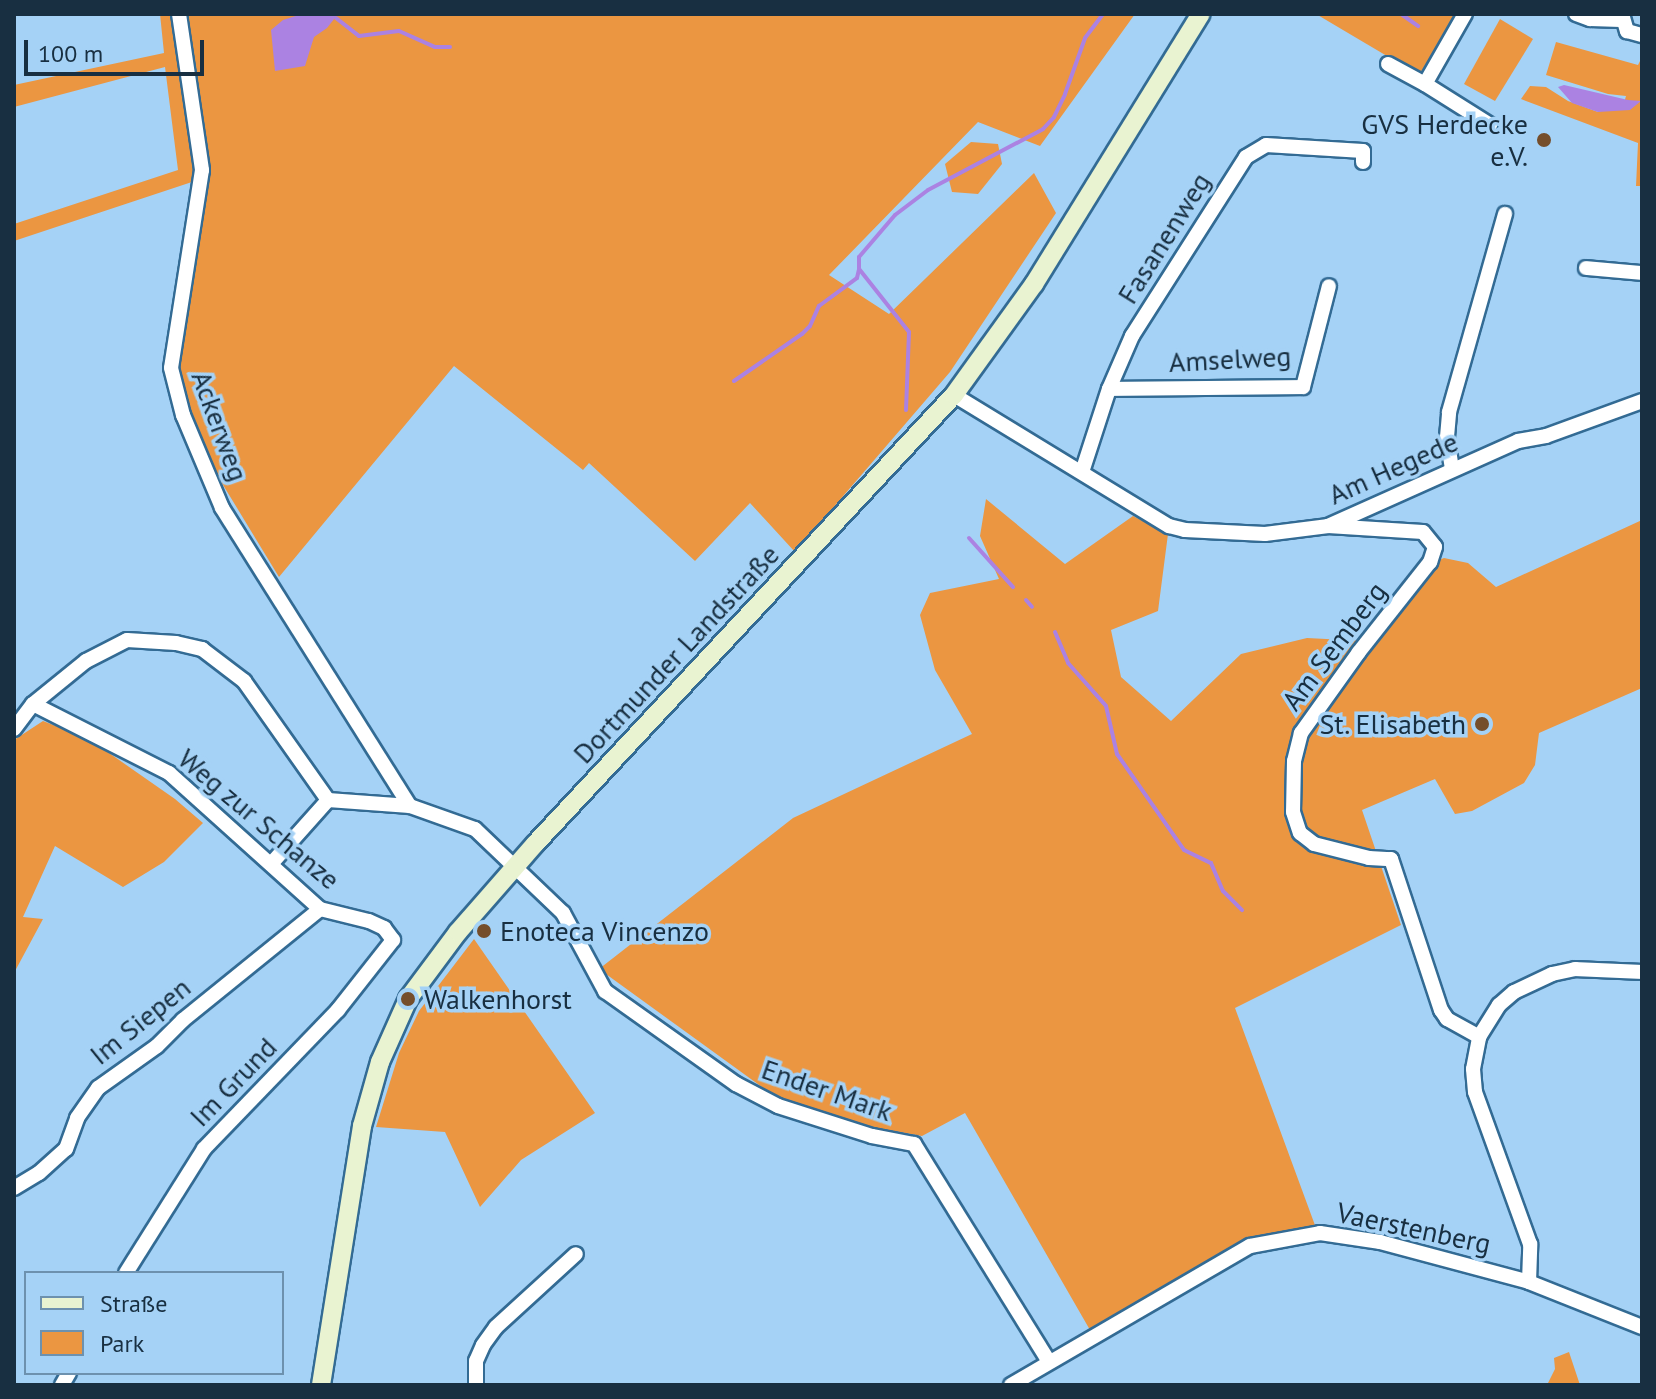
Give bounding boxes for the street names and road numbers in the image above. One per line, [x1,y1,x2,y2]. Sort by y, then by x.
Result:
street label: Fasanenweg [1111,166,1217,310]
street label: Amselweg [1168,339,1292,379]
street label: Ackerweg [185,366,255,486]
street label: Am Hegede [1323,425,1463,511]
street label: Dortmunder Landstraße [566,538,786,770]
street label: Am Semberg [1275,575,1393,717]
street label: Weg zur Schanze [171,741,347,897]
street label: Im Siepen [83,970,197,1072]
street label: Im Grund [183,1031,283,1133]
street label: Ender Mark [757,1052,897,1128]
street label: Vaerstenberg [1334,1195,1494,1261]

